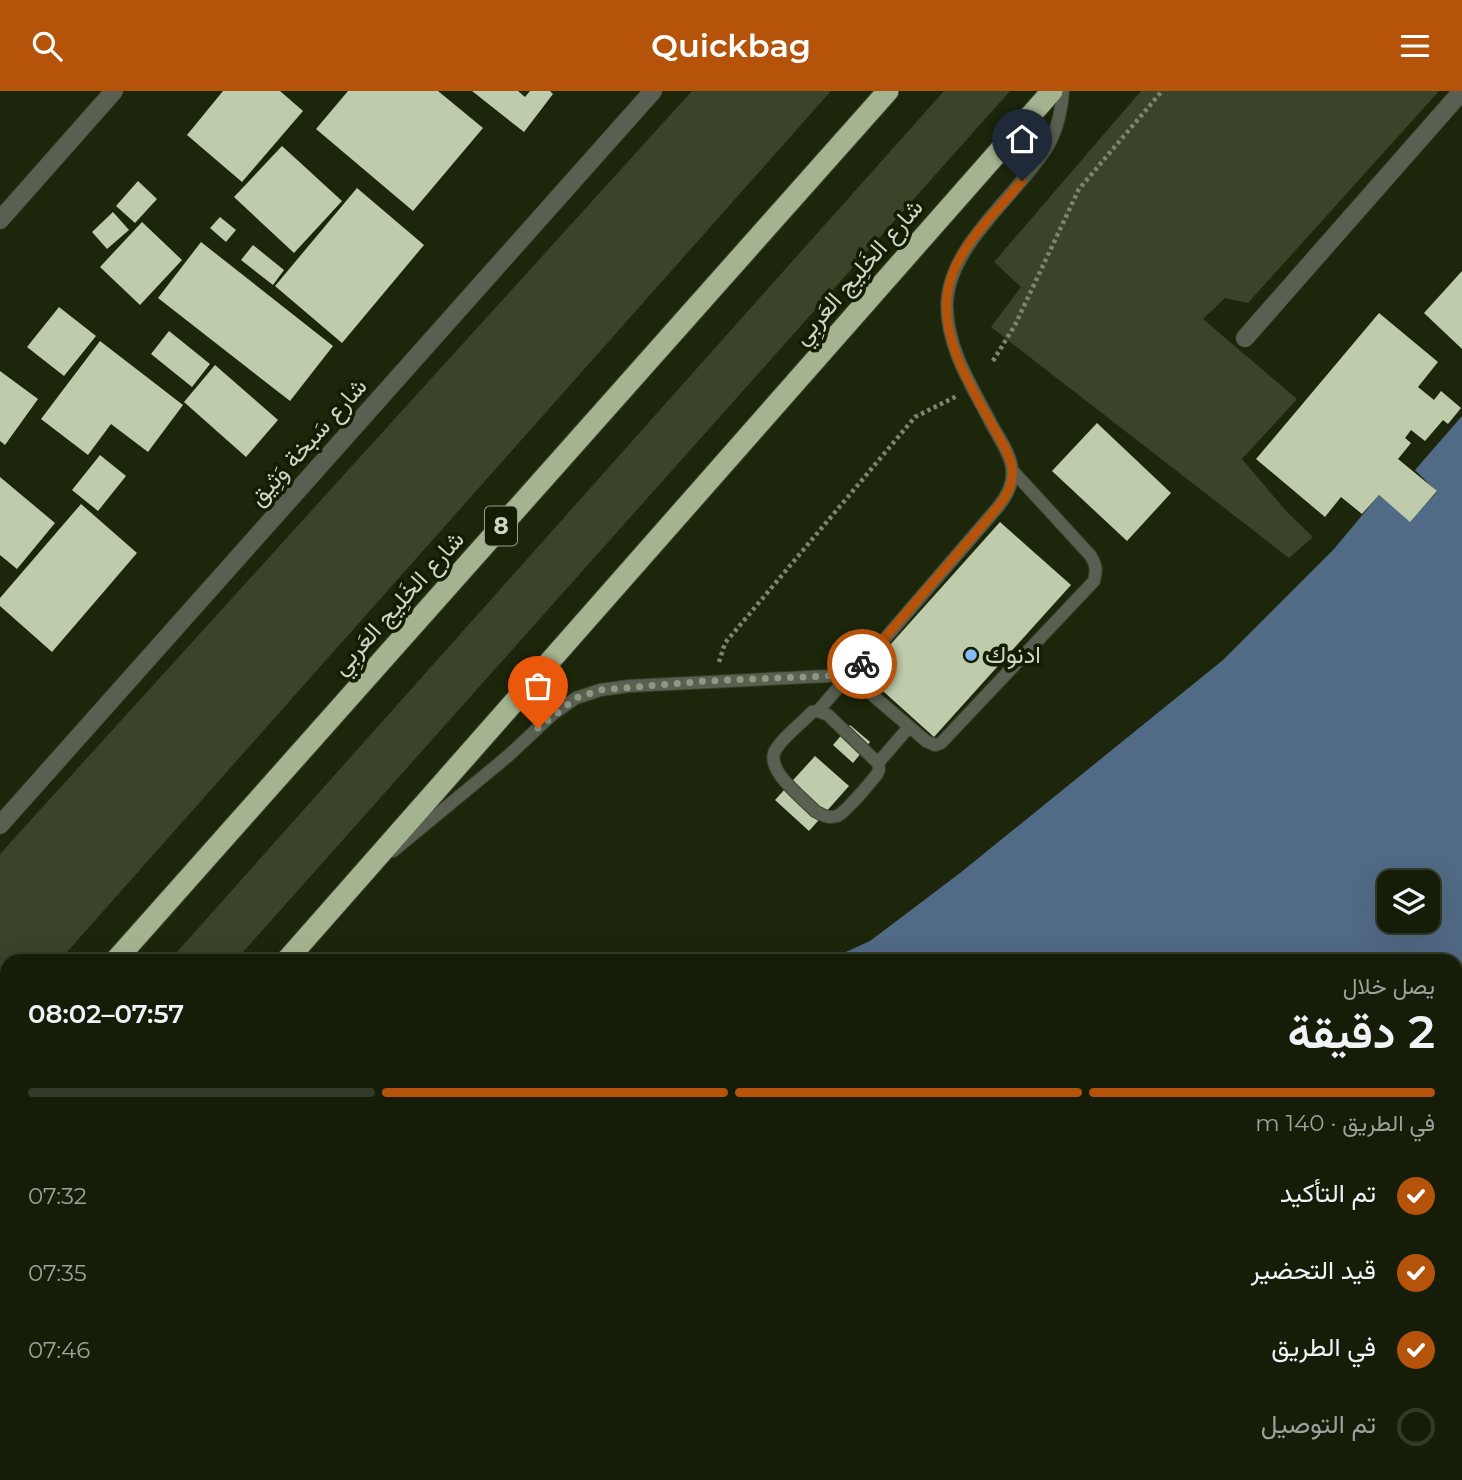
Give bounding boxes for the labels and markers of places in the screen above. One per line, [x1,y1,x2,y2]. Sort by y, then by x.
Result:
pin [992,109,1052,181]
place label: ادنوك [985,640,1041,670]
marker: ادنوك [963,647,979,663]
pin [508,656,568,728]

